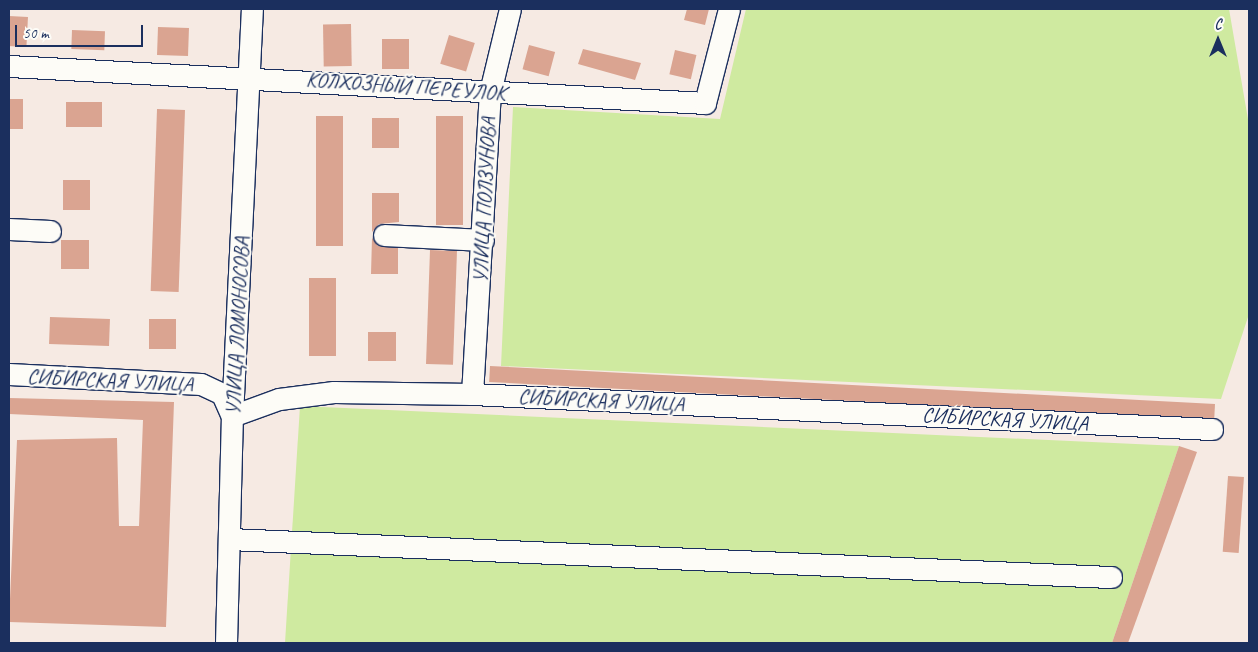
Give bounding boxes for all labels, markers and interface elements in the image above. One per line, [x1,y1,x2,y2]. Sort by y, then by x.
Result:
scale bar [18,15,145,47]
north arrow [1193,15,1243,65]
text: С [1215,16,1221,33]
text: 50 m [23,24,49,43]
street label: КОЛХОЗНЫЙ ПЕРЕУЛОК [305,66,507,106]
street label: УЛИЦА ПОЛЗУНОВА [467,117,501,283]
street label: УЛИЦА ЛОМОНОСОВА [220,237,254,415]
street label: СИБИРСКАЯ УЛИЦА [27,363,193,397]
street label: СИБИРСКАЯ УЛИЦА [518,383,684,417]
street label: СИБИРСКАЯ УЛИЦА [922,402,1088,436]

